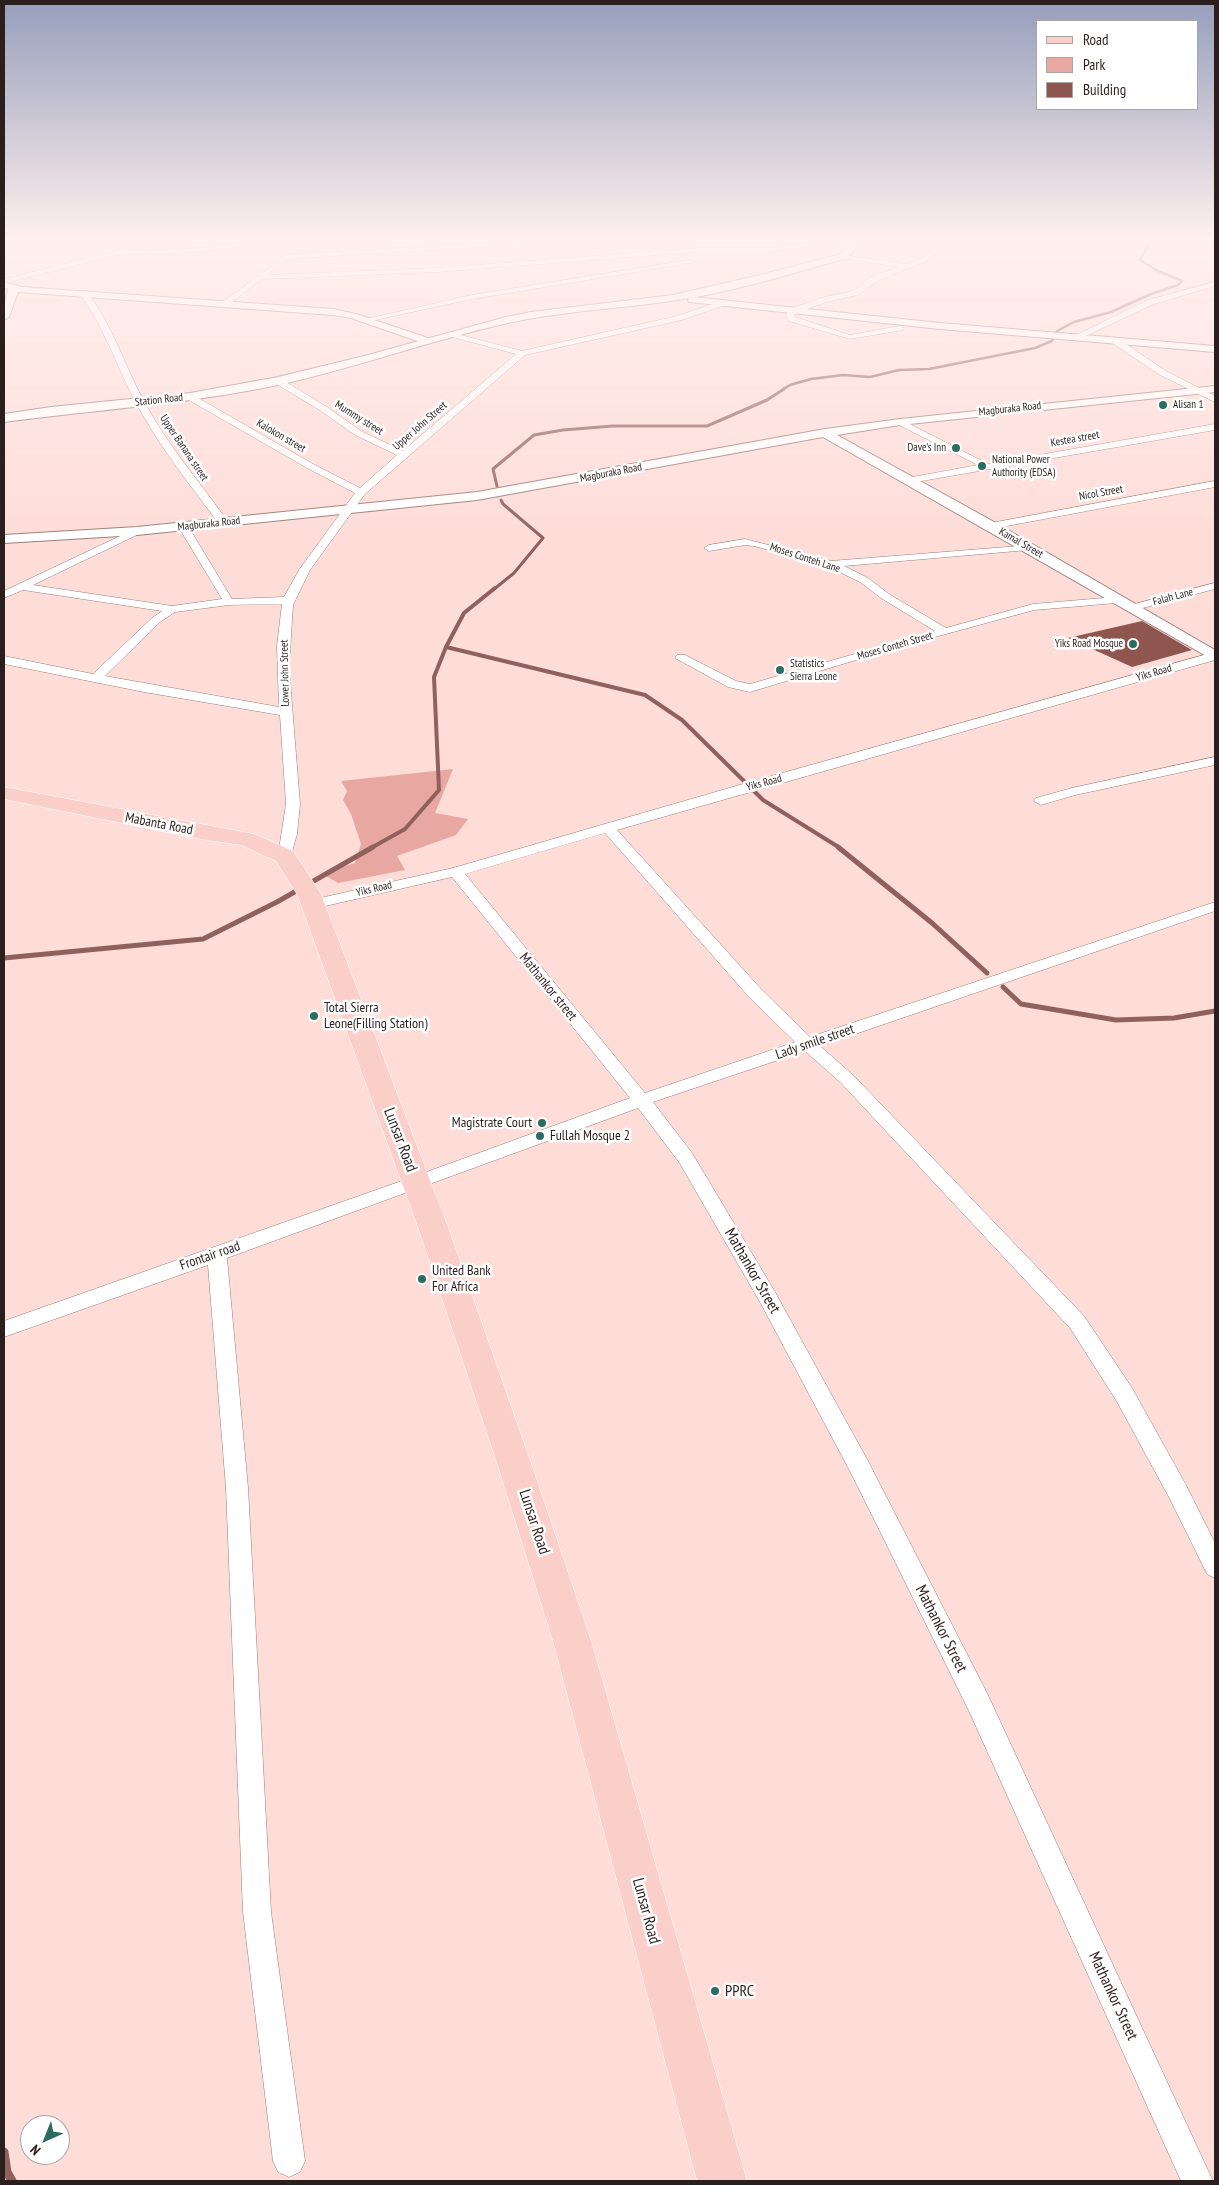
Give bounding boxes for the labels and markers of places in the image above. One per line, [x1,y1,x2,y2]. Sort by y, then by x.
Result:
place label: Alisan 1 [1173,398,1203,412]
marker: Alisan 1 [1157,399,1169,411]
place label: Dave's Inn [907,441,946,455]
marker: Dave's Inn [950,442,962,454]
place label: National Power Authority (EDSA) [992,453,1055,479]
marker: National Power Authority (EDSA) [976,460,988,472]
place label: Yiks Road Mosque [1055,637,1123,651]
marker: Yiks Road Mosque [1127,638,1139,650]
place label: Statistics Sierra Leone [790,657,837,683]
marker: Statistics Sierra Leone [774,664,786,676]
place label: Total Sierra Leone(Filling Station) [324,1000,427,1032]
marker: Total Sierra Leone(Filling Station) [308,1010,320,1022]
place label: Magistrate Court [452,1115,532,1131]
marker: Magistrate Court [536,1117,548,1129]
place label: Fullah Mosque 2 [550,1128,630,1144]
marker: Fullah Mosque 2 [534,1130,546,1142]
place label: United Bank For Africa [432,1263,491,1295]
marker: United Bank For Africa [416,1273,428,1285]
place label: PPRC [725,1981,754,2001]
marker: PPRC [709,1985,721,1997]

